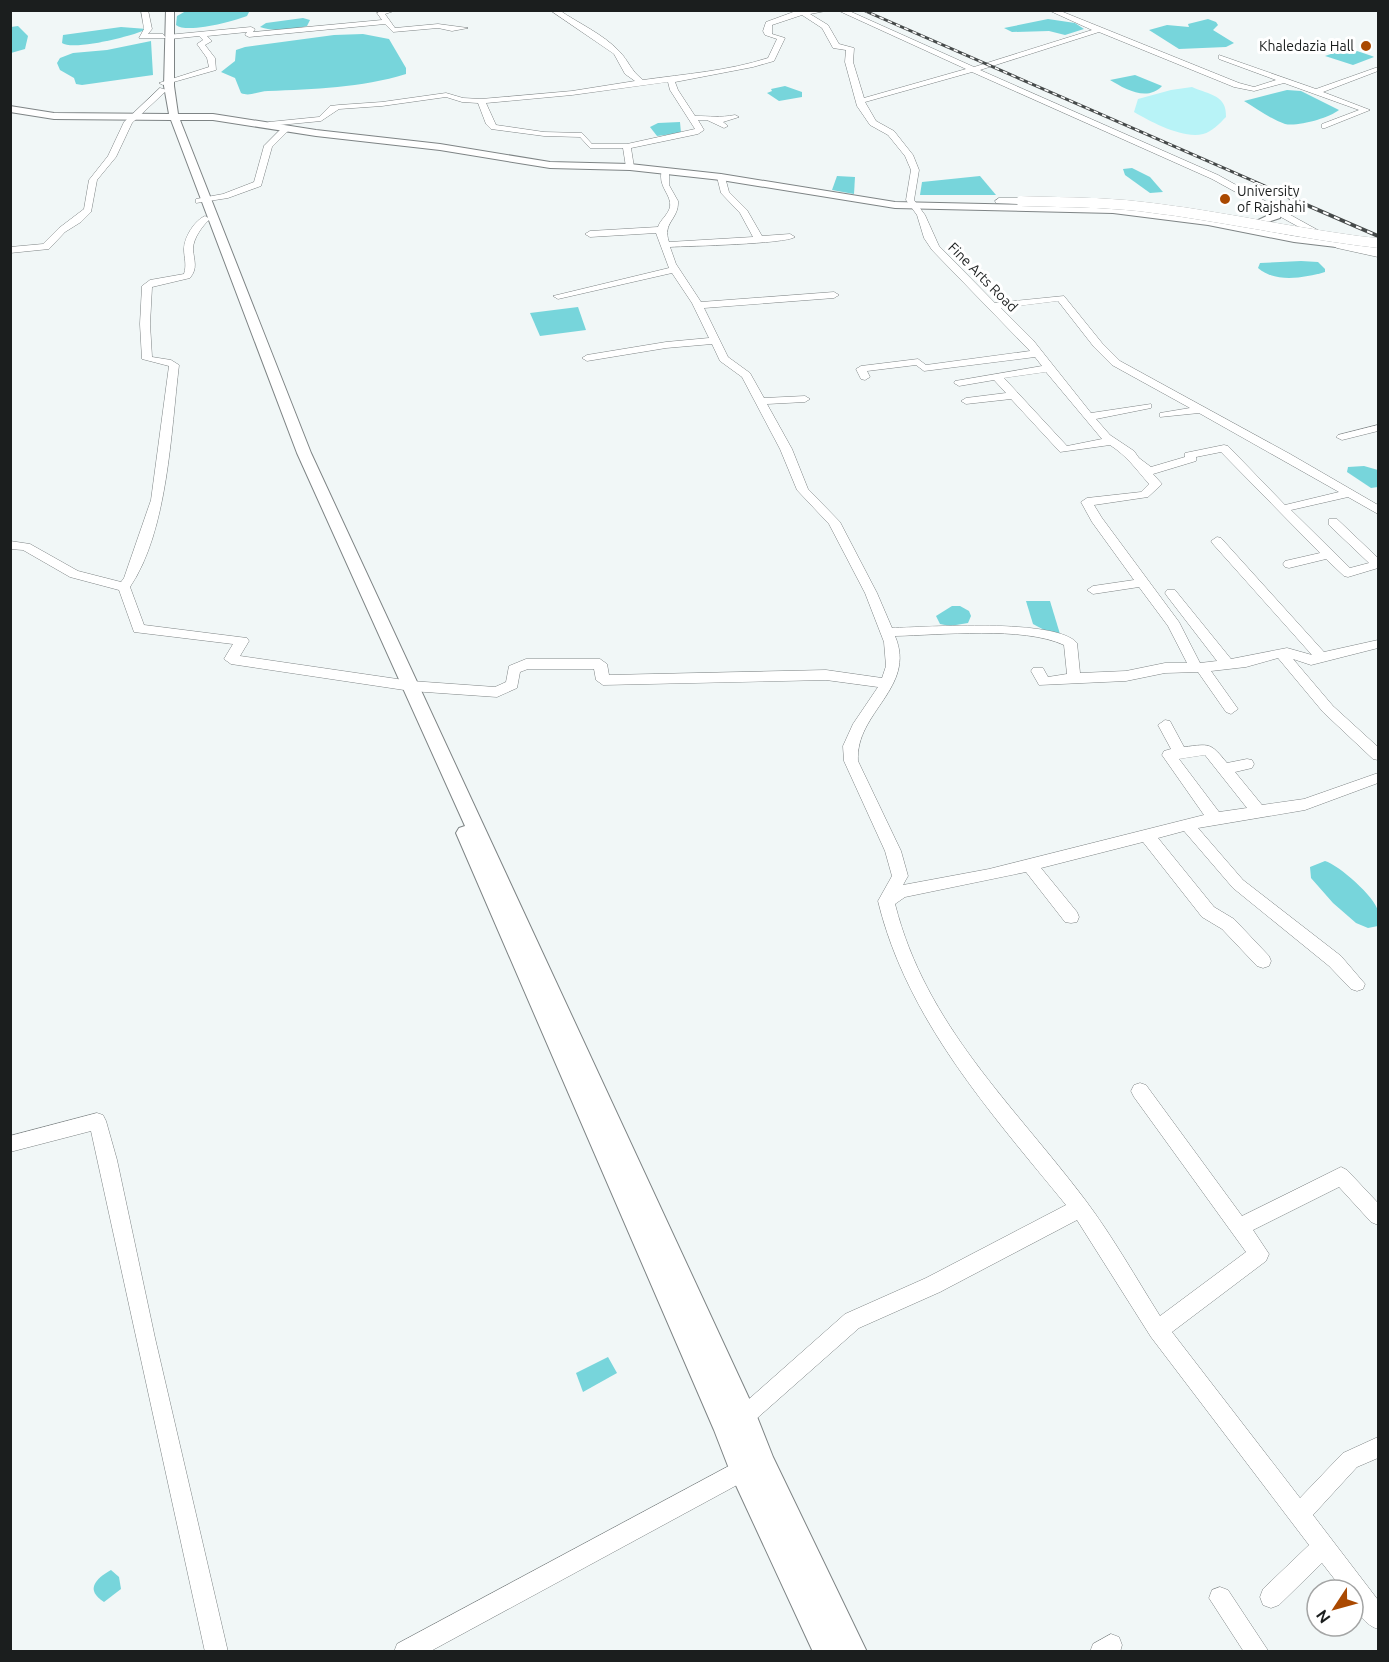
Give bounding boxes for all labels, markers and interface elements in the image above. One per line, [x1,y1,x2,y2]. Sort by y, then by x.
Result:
place label: Khaledazia Hall [1259,38,1354,54]
marker: Khaledazia Hall [1359,39,1373,53]
place label: University of Rajshahi [1237,183,1306,215]
marker: University of Rajshahi [1218,192,1232,206]
street label: Fine Arts Road [945,239,1021,315]
north arrow [1305,1578,1365,1638]
text: N [1312,1607,1334,1627]

